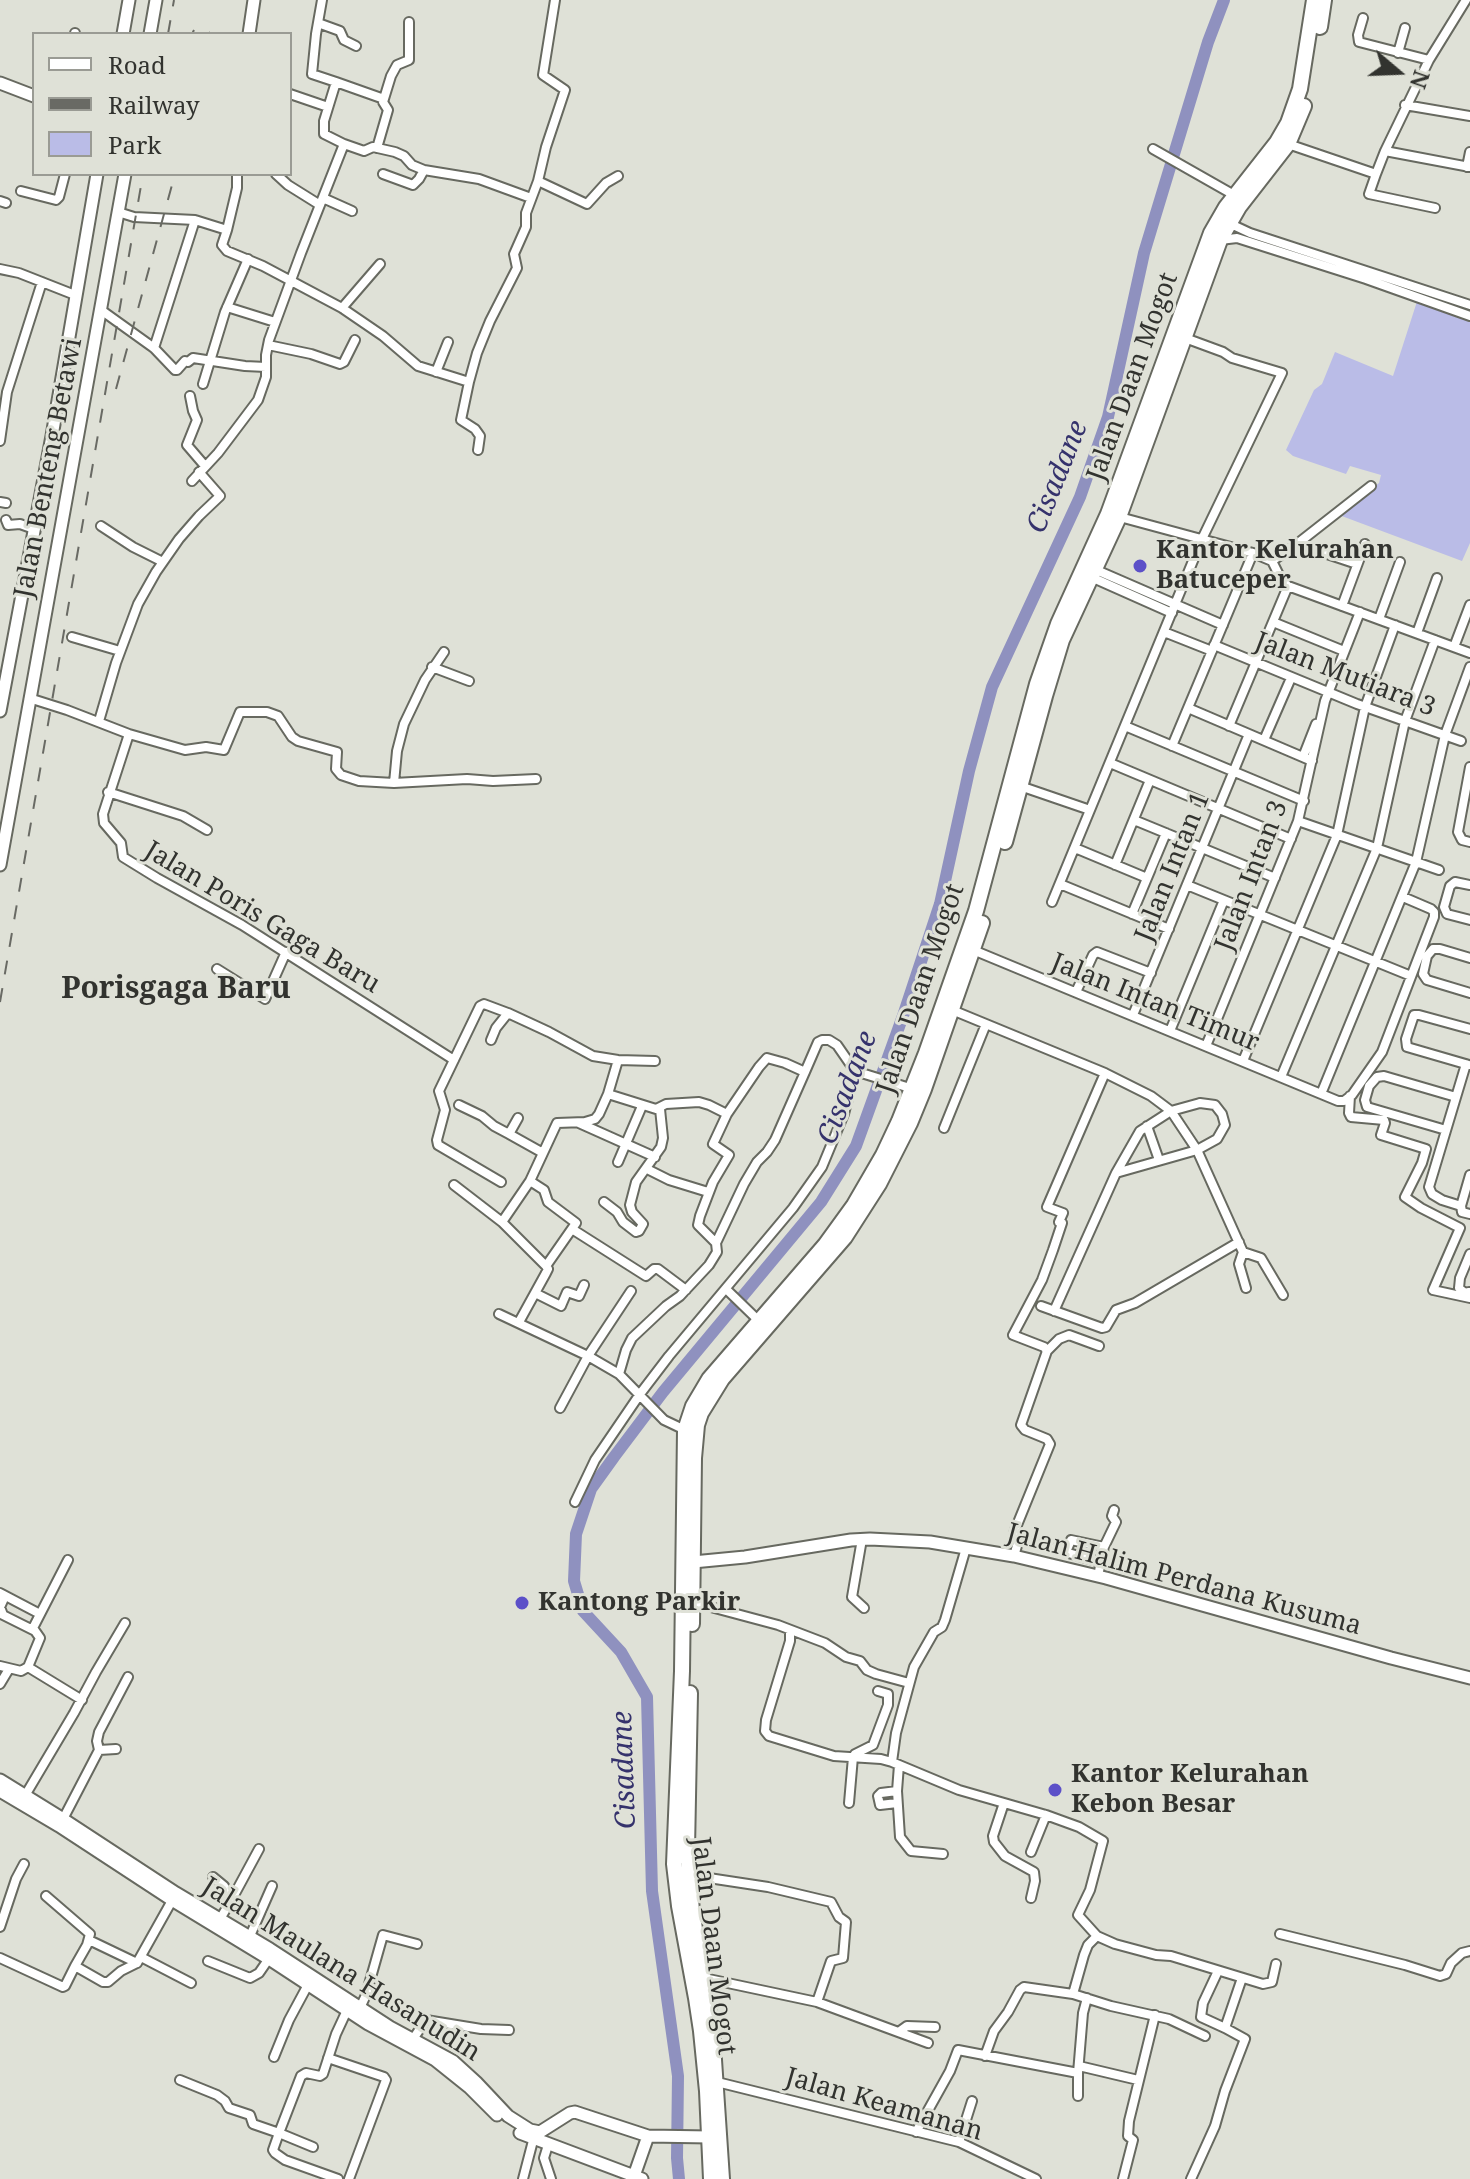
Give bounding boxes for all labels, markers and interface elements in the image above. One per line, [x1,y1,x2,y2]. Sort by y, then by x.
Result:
legend [32,32,292,176]
north arrow [1358,32,1438,112]
text: Road [108,48,166,81]
text: N [1404,67,1438,93]
text: Railway [108,88,200,121]
text: Park [108,128,161,161]
street label: Jalan Daan Mogot [1081,269,1185,485]
street label: Jalan Benteng Betawi [9,336,89,600]
water label: Cisadane [1020,416,1096,538]
place label: Kantor Kelurahan Batuceper [1156,535,1394,596]
marker: Kantor Kelurahan Batuceper [1131,557,1149,575]
street label: Jalan Mutiara 3 [1250,626,1440,724]
street label: Jalan Intan 1 [1129,788,1217,946]
street label: Jalan Intan 3 [1209,797,1295,955]
street label: Jalan Poris Gaga Baru [139,835,385,1001]
street label: Jalan Daan Mogot [871,880,971,1098]
street label: Jalan Intan Timur [1047,947,1263,1059]
district label: Porisgaga Baru [61,971,291,1007]
water label: Cisadane [811,1027,885,1149]
street label: Jalan Halim Perdana Kusuma [1003,1518,1365,1642]
place label: Kantong Parkir [538,1587,740,1619]
marker: Kantong Parkir [513,1594,531,1612]
water label: Cisadane [606,1710,644,1830]
place label: Kantor Kelurahan Kebon Besar [1071,1759,1309,1820]
marker: Kantor Kelurahan Kebon Besar [1046,1781,1064,1799]
street label: Jalan Daan Mogot [684,1835,742,2057]
street label: Jalan Maulana Hasanudin [196,1871,486,2069]
street label: Jalan Keamanan [782,2062,986,2148]

